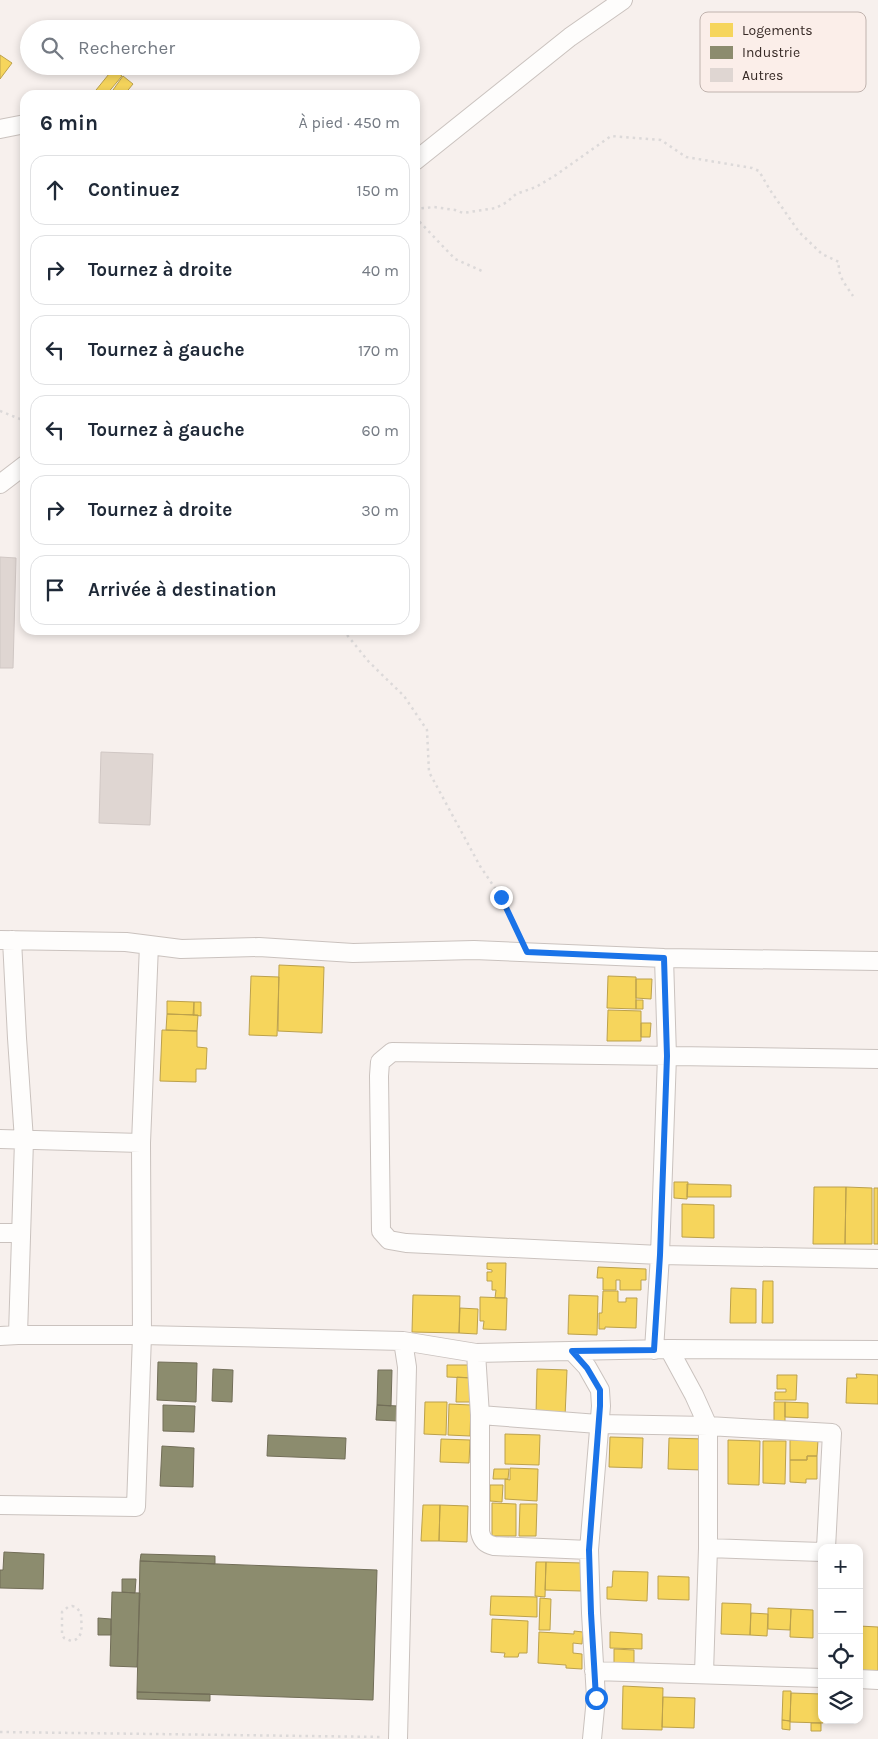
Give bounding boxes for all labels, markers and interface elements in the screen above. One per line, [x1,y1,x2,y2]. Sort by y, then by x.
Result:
legend [700,12,866,92]
search box [20,20,420,75]
text: Logements [742,22,813,39]
icon: search [38,34,66,62]
text: Rechercher [78,37,175,59]
text: Industrie [742,44,800,61]
text: Autres [742,67,783,84]
text: 6 min [40,111,98,135]
text: À pied · 450 m [299,113,400,132]
icon: ahead [41,176,69,204]
text: Continuez [88,179,180,201]
text: 150 m [356,181,399,200]
icon: right [41,256,69,284]
text: Tournez à droite [88,259,232,281]
text: 40 m [362,261,399,280]
icon: left [41,336,69,364]
text: Tournez à gauche [88,339,245,361]
text: 170 m [358,341,399,360]
icon: left [41,416,69,444]
text: Tournez à gauche [88,419,245,441]
text: 60 m [362,421,399,440]
icon: right [41,496,69,524]
text: Tournez à droite [88,499,232,521]
text: 30 m [361,501,399,520]
icon: arrive [41,576,69,604]
text: Arrivée à destination [88,579,277,601]
route end [490,886,513,909]
map controls [818,1544,863,1724]
button: + [818,1544,863,1589]
button: − [818,1589,863,1634]
button: locate [818,1634,863,1679]
button: layers [818,1679,863,1724]
route start [585,1687,608,1710]

